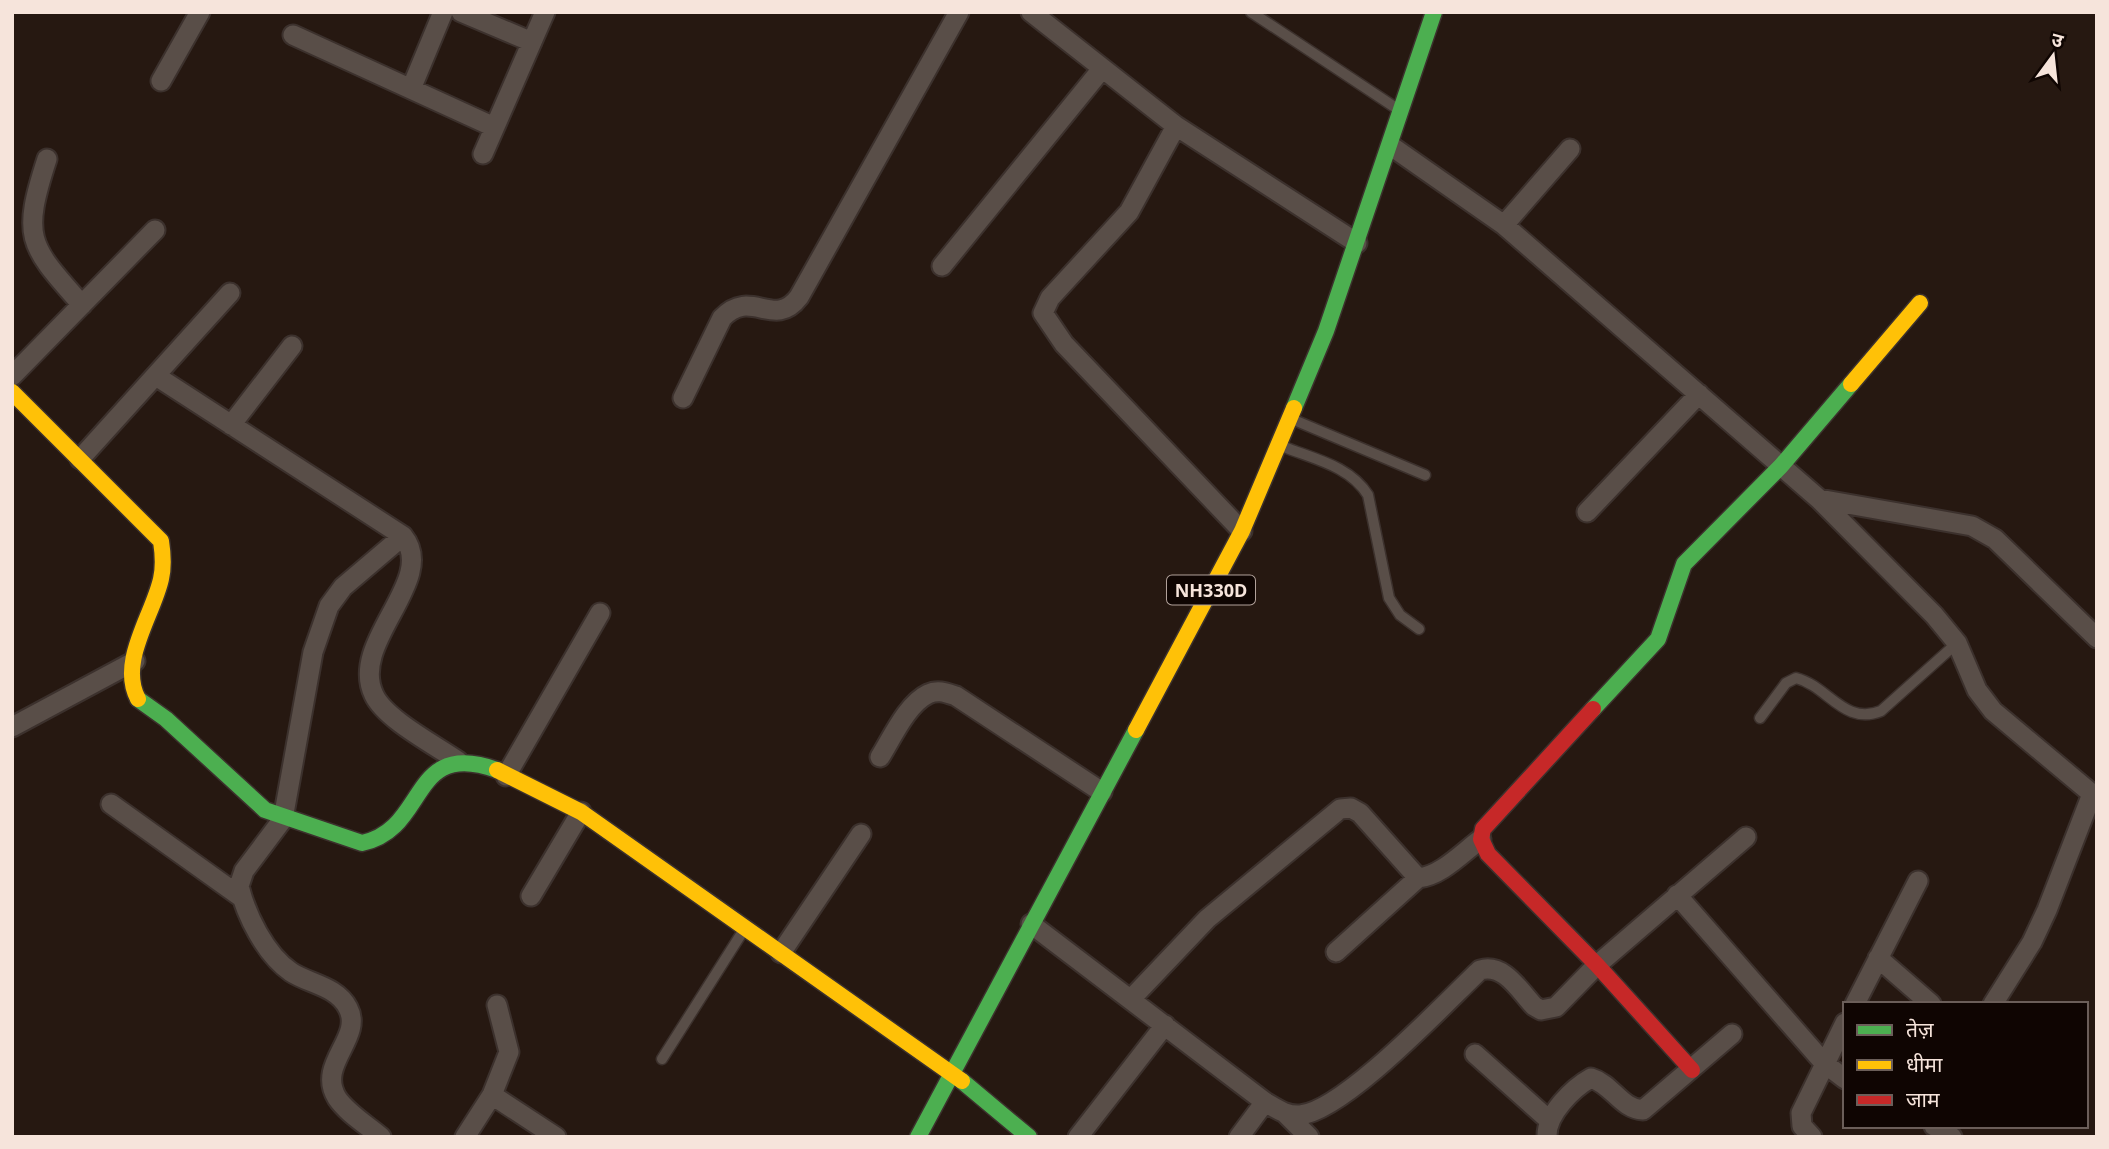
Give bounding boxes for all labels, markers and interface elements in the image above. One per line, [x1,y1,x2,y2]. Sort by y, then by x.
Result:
north arrow [2018,21,2088,91]
text: उ [2049,26,2067,54]
road number: NH330D [1167,576,1255,604]
legend [1843,1002,2088,1128]
text: तेज़ [1906,1015,1934,1043]
text: धीमा [1906,1050,1943,1078]
text: जाम [1906,1085,1940,1113]

